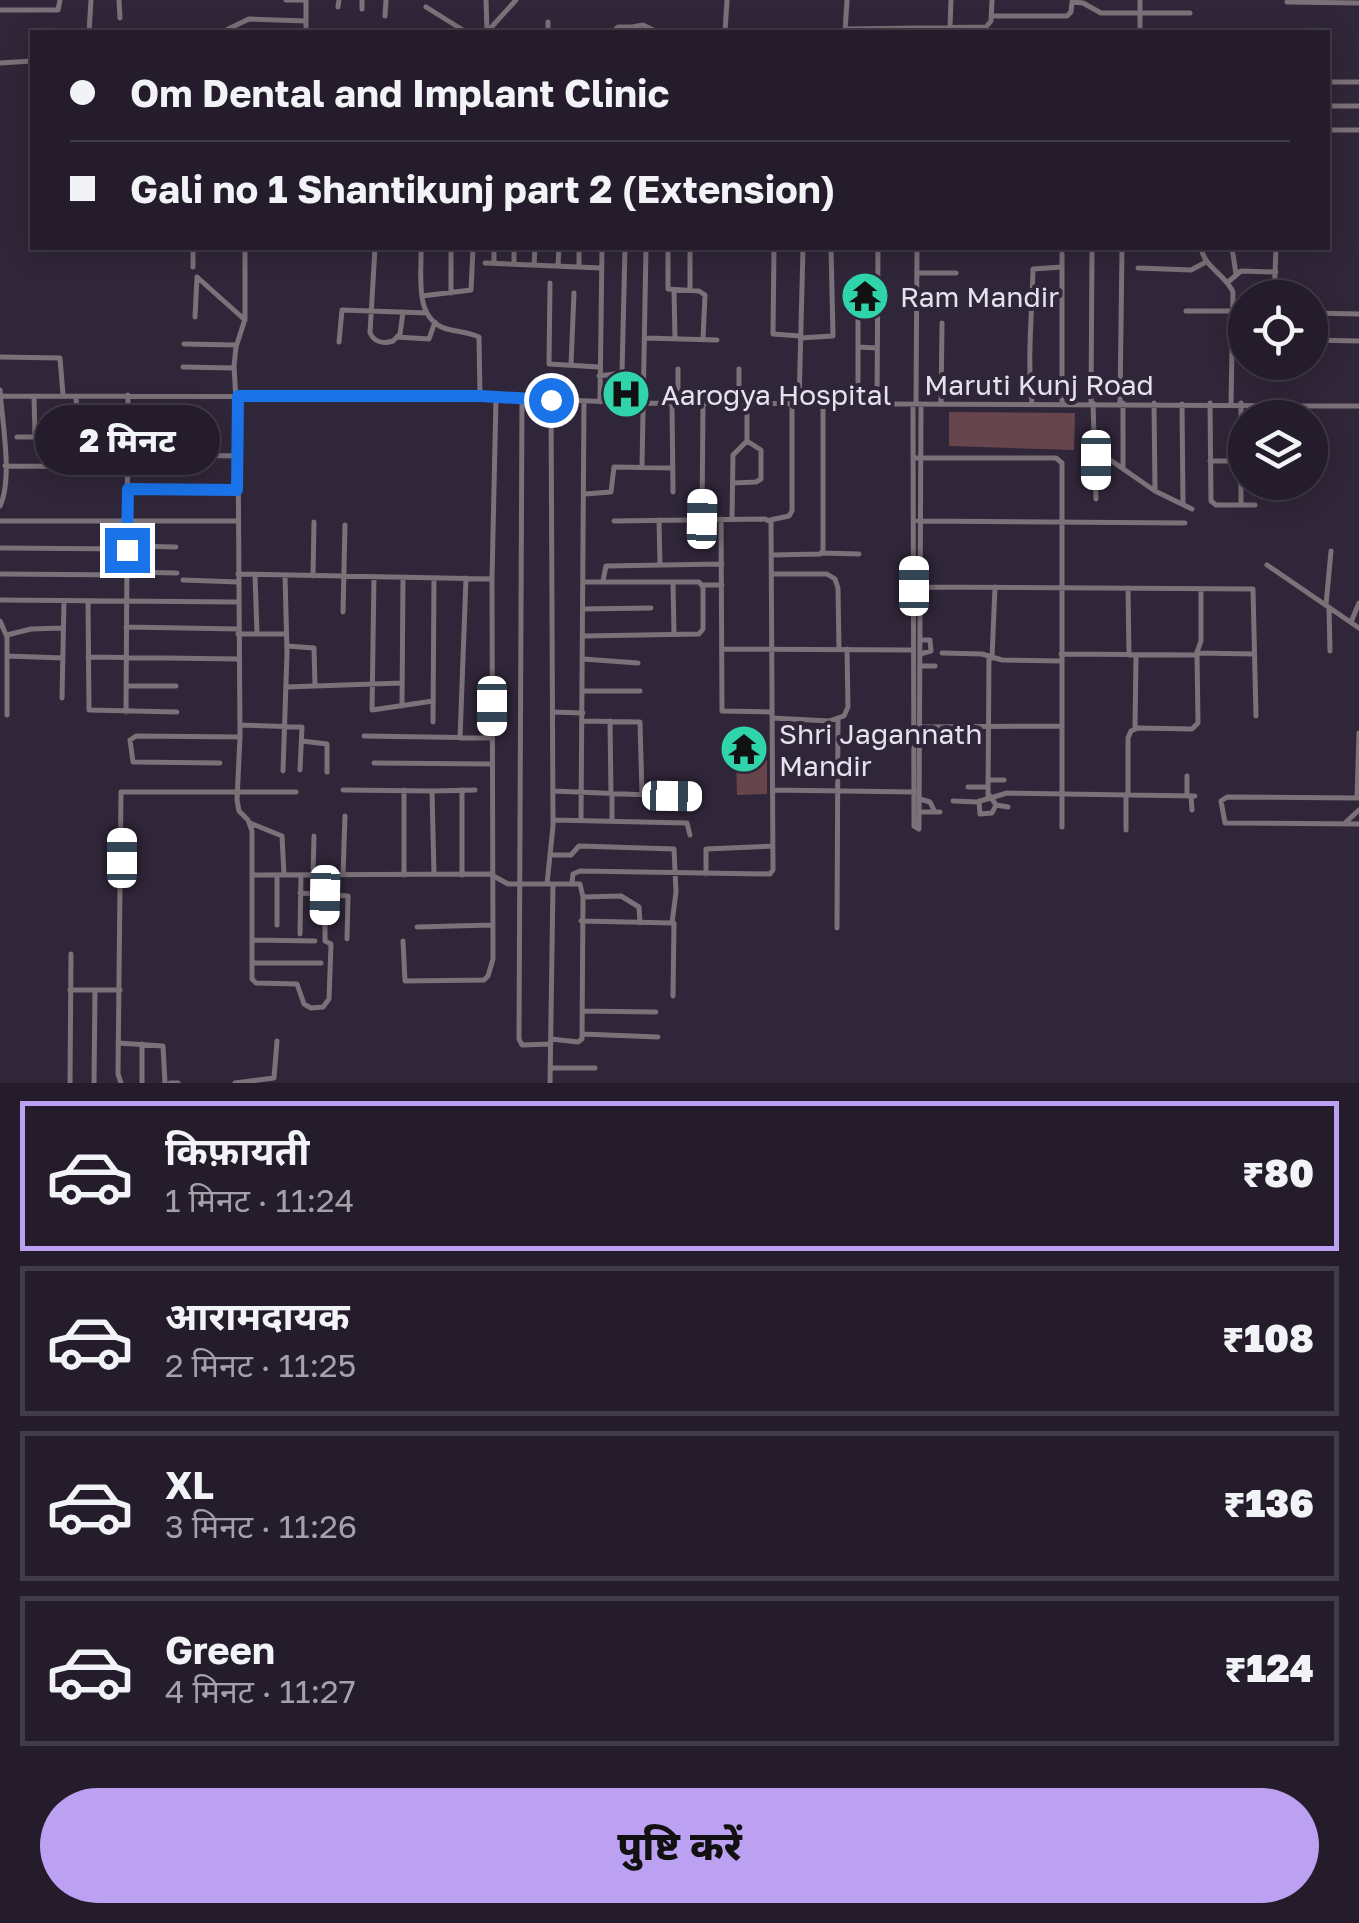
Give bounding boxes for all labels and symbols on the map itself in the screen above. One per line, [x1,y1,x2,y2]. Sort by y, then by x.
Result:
temple icon: Ram Mandir [839,270,891,322]
place label: Ram Mandir [900,280,1059,313]
hospital icon: Aarogya Hospital [600,368,652,420]
street label: Maruti Kunj Road [924,368,1154,401]
route start [529,378,574,423]
place label: Aarogya Hospital [661,378,892,411]
callout: 2 मिनट [34,405,220,475]
car [1081,430,1111,490]
car [686,489,718,549]
route end [105,528,150,573]
car [899,556,929,616]
car [477,676,507,736]
place label: Shri Jagannath Mandir [779,717,982,782]
temple icon: Shri Jagannath Mandir [718,723,770,775]
car [642,780,702,812]
car [107,828,137,888]
car [309,865,341,925]

